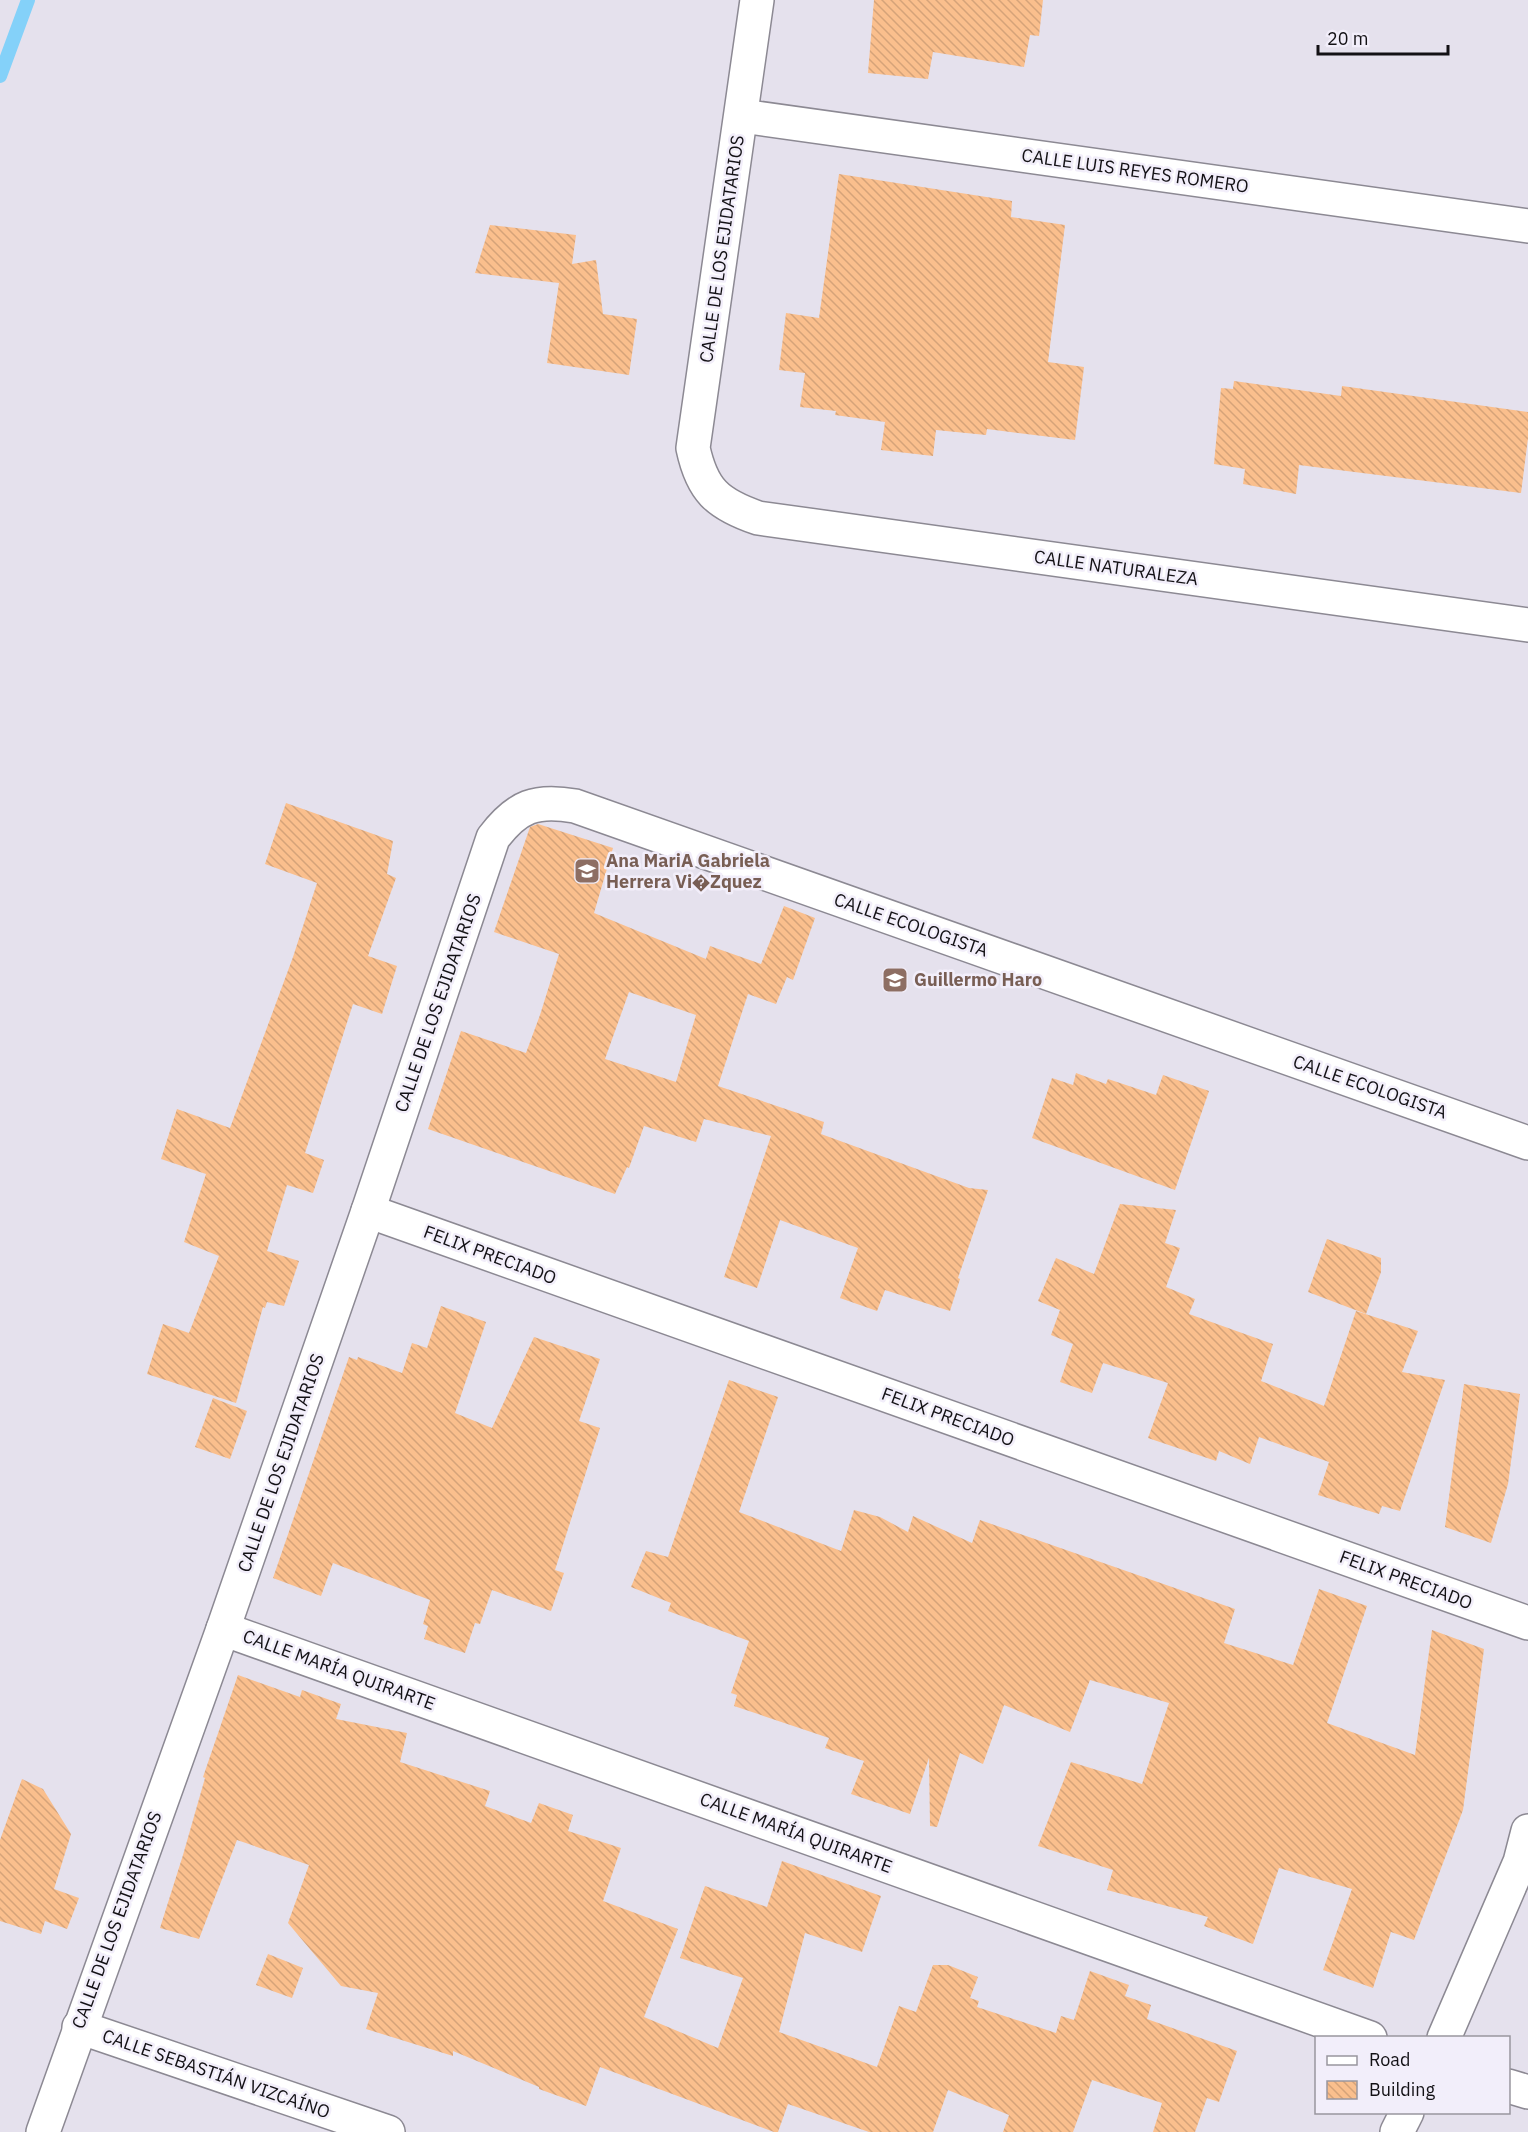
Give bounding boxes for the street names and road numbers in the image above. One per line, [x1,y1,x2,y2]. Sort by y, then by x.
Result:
street label: CALLE DE LOS EJIDATARIOS [694,134,749,364]
street label: CALLE LUIS REYES ROMERO [1020,143,1250,198]
street label: CALLE NATURALEZA [1032,545,1200,590]
street label: CALLE ECOLOGISTA [831,887,992,962]
street label: CALLE DE LOS EJIDATARIOS [389,891,486,1115]
street label: CALLE ECOLOGISTA [1290,1049,1451,1124]
street label: FELIX PRECIADO [421,1220,560,1289]
street label: CALLE DE LOS EJIDATARIOS [232,1351,329,1575]
street label: FELIX PRECIADO [879,1382,1018,1451]
street label: FELIX PRECIADO [1337,1545,1476,1614]
street label: CALLE MARÍA QUIRARTE [240,1624,439,1715]
street label: CALLE MARÍA QUIRARTE [697,1787,896,1878]
street label: CALLE DE LOS EJIDATARIOS [66,1808,167,2032]
street label: CALLE SEBASTIÁN VIZCAÍNO [99,2024,333,2123]

